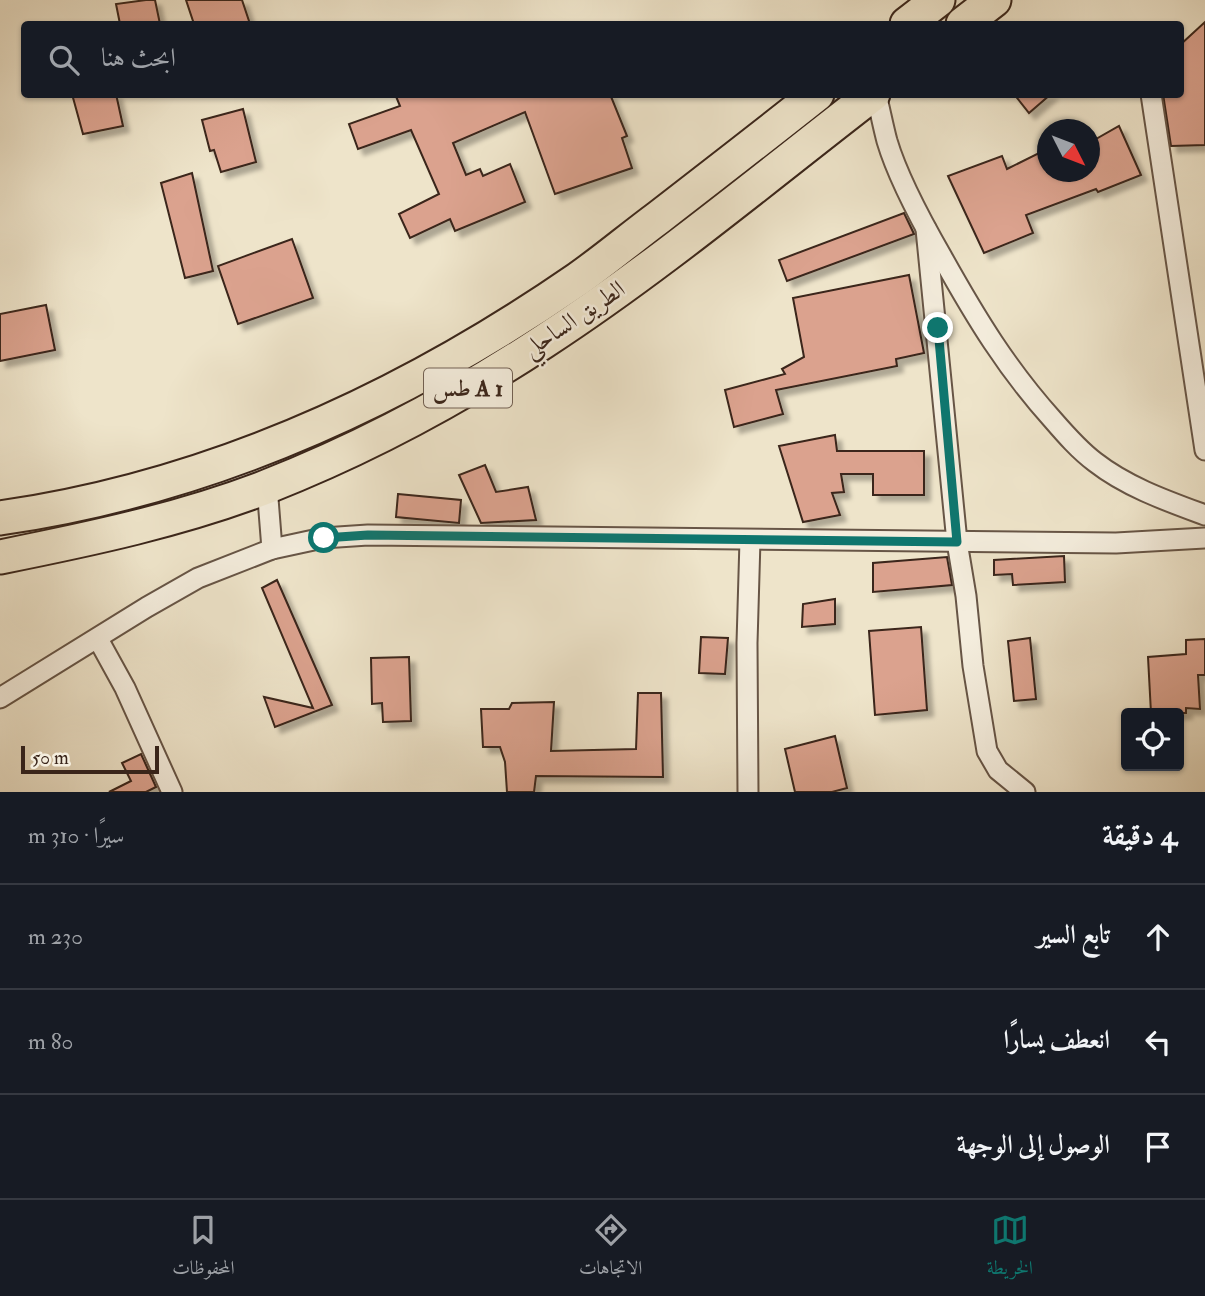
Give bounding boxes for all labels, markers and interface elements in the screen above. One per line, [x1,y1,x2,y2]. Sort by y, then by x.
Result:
search box [21,21,1184,98]
icon: search [45,41,83,79]
text: ابحث هنا [101,42,176,74]
north arrow [1037,119,1100,182]
street label: الطريق الساحلي [517,273,635,370]
route end [922,312,953,343]
road number: طس A 1 [424,368,512,408]
route start [308,522,339,553]
map controls [1121,708,1184,771]
button: locate [1121,708,1184,771]
scale bar [21,743,159,775]
text: 50 m [32,746,69,770]
text: 4 دقيقة [1102,817,1177,854]
text: سيرًا · 310 m [28,821,124,850]
icon: ahead [1139,918,1177,956]
text: تابع السير [1037,919,1110,951]
text: 230 m [28,922,83,951]
icon: left [1139,1023,1177,1061]
text: انعطف يسارًا [1004,1024,1110,1056]
text: 80 m [28,1027,73,1056]
icon: arrive [1139,1128,1177,1166]
text: الوصول إلى الوجهة [957,1129,1110,1161]
tab: المحفوظات [172,1211,235,1286]
tab: الاتجاهات [579,1211,642,1286]
tab: الخريطة [987,1211,1033,1286]

